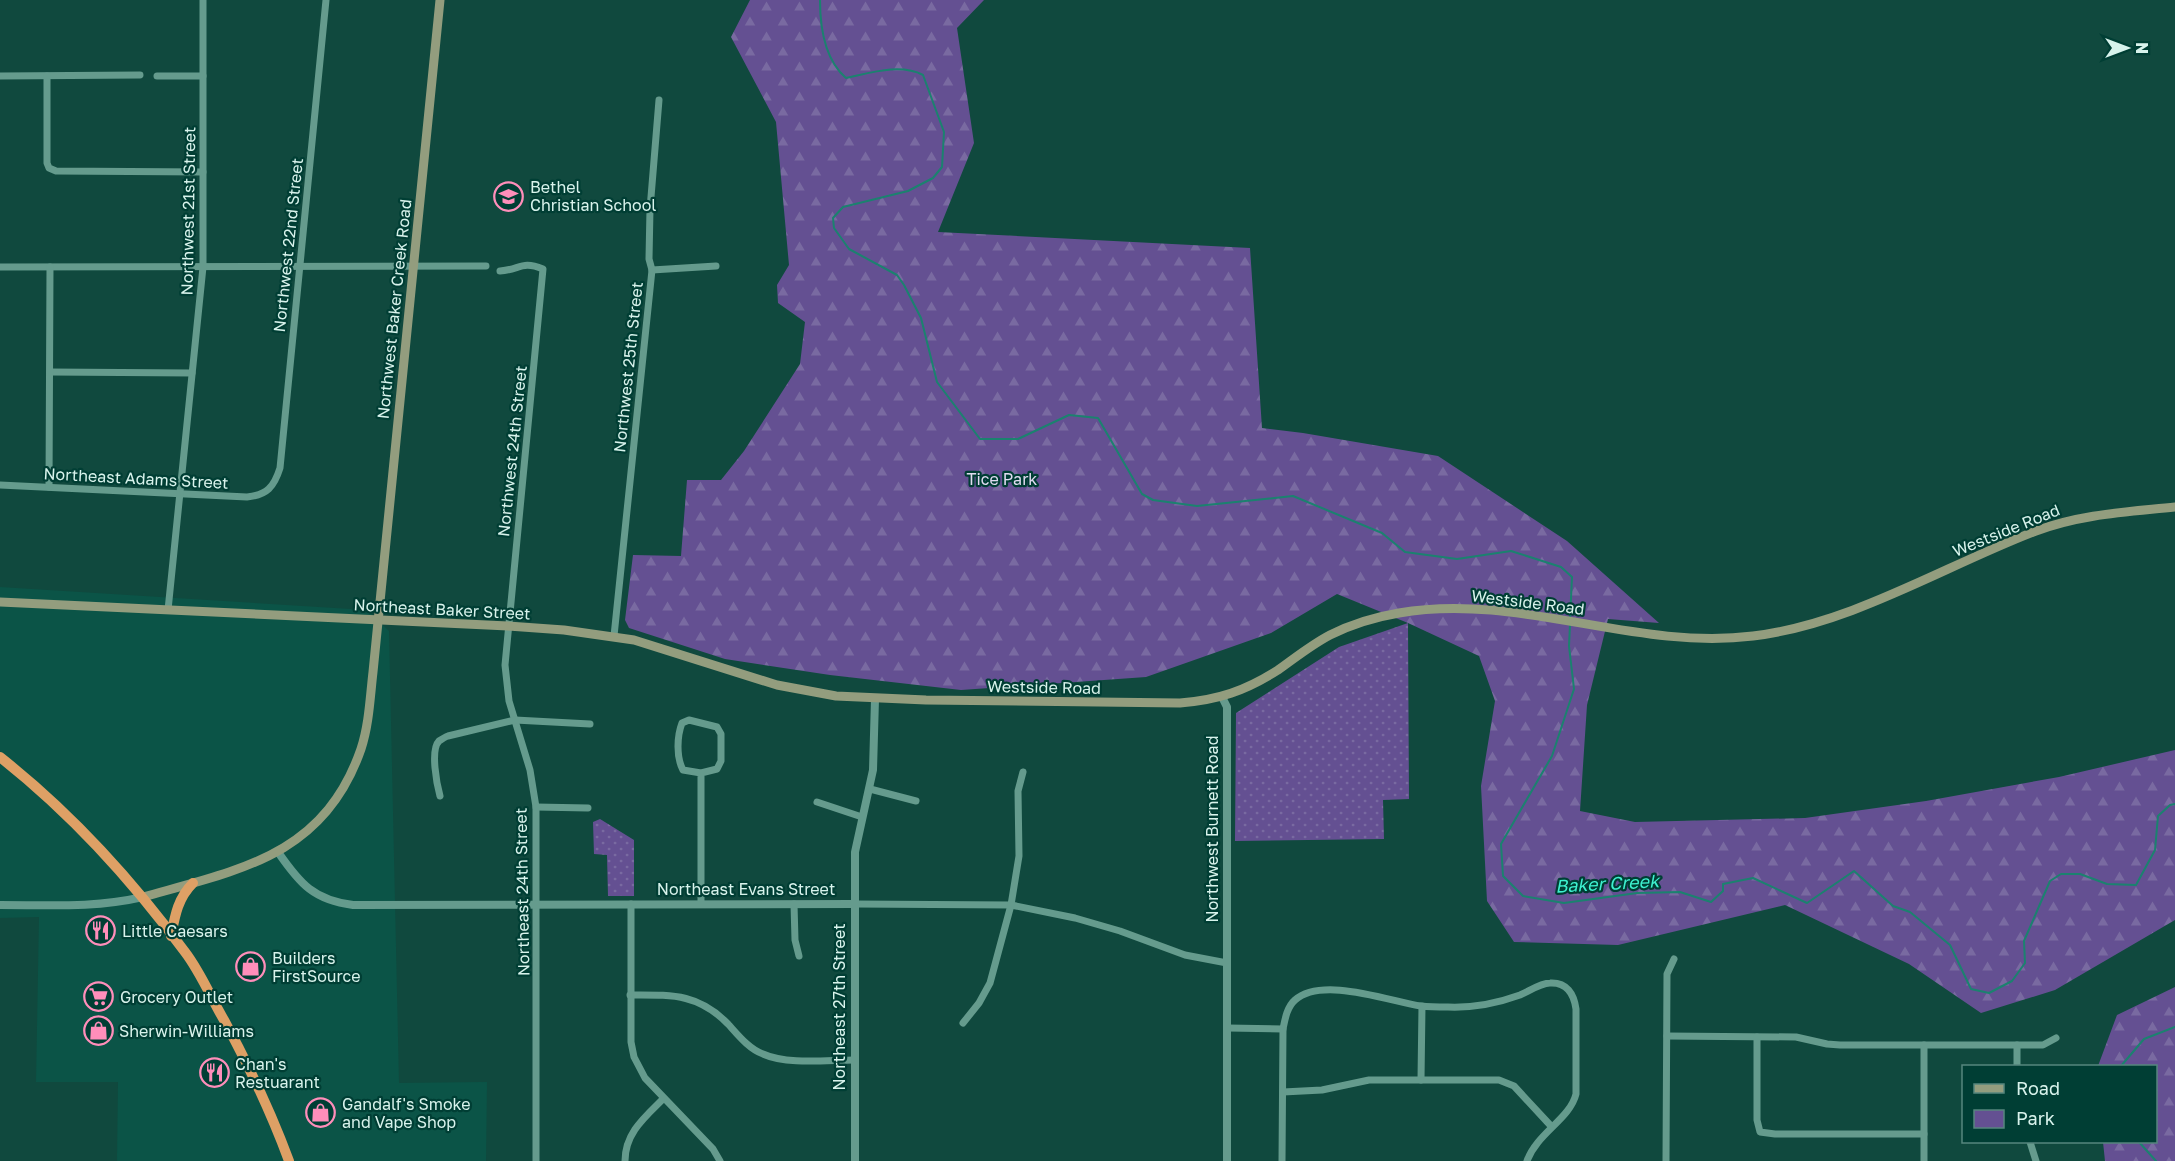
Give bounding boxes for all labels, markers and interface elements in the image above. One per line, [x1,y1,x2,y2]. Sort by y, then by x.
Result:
north arrow [2097,18,2157,78]
text: N [2132,42,2152,54]
street label: Northwest 21st Street [177,127,199,295]
street label: Northwest 22nd Street [269,157,307,333]
place label: Bethel Christian School [530,177,656,215]
school or university icon: Bethel Christian School [493,180,525,212]
street label: Northwest Baker Creek Road [372,198,416,420]
street label: Northwest 25th Street [609,281,647,453]
street label: Northwest 24th Street [493,364,531,538]
street label: Northeast Adams Street [43,463,229,493]
park label: Tice Park [967,469,1037,489]
street label: Westside Road [1949,499,2063,561]
street label: Westside Road [1470,585,1586,619]
street label: Northeast Baker Street [353,594,531,624]
street label: Westside Road [987,676,1101,698]
street label: Northwest Burnett Road [1202,736,1222,922]
street label: Northeast 24th Street [511,808,533,976]
water label: Baker Creek [1554,869,1661,897]
street label: Northeast Evans Street [657,879,835,899]
restaurant icon: Little Caesars [85,915,117,947]
place label: Little Caesars [122,921,228,941]
street label: Northeast 27th Street [829,923,849,1091]
place label: Builders FirstSource [272,948,361,986]
shop icon: Builders FirstSource [235,951,267,983]
supermarket icon: Grocery Outlet [83,981,115,1013]
place label: Grocery Outlet [120,987,233,1007]
shop icon: Sherwin-Williams [82,1015,114,1047]
place label: Sherwin-Williams [119,1021,254,1041]
place label: Chan's Restuarant [235,1054,320,1092]
restaurant icon: Chan's Restuarant [198,1057,230,1089]
legend [1962,1065,2157,1143]
text: Road [2016,1077,2060,1099]
place label: Gandalf's Smoke and Vape Shop [342,1094,470,1132]
shop icon: Gandalf's Smoke and Vape Shop [305,1097,337,1129]
text: Park [2016,1107,2055,1129]

